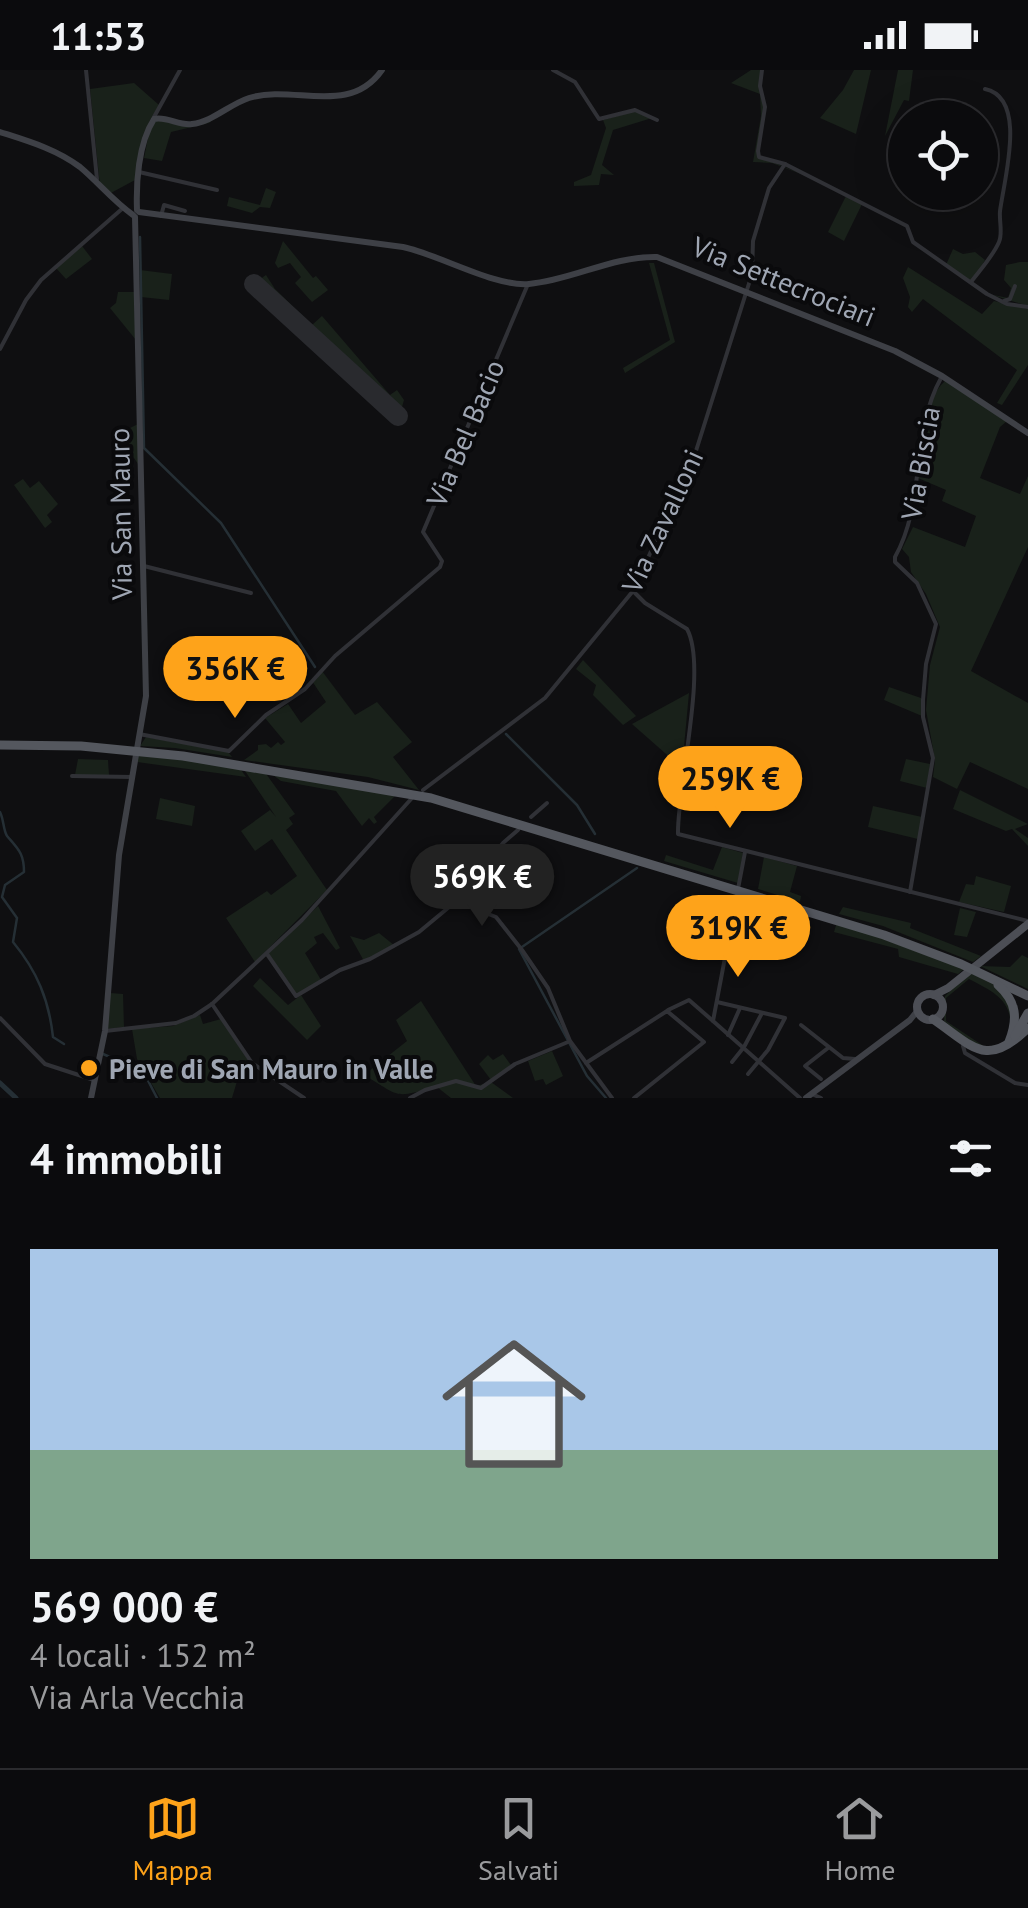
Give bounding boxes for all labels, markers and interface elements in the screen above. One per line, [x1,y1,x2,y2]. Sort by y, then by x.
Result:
text: 11:53 [50,11,146,60]
map controls [888,100,998,210]
button: locate [888,100,998,210]
street label: Via Settecrociari [686,227,881,335]
street label: Via Bel Bacio [417,354,513,513]
street label: Via Biscia [892,403,948,524]
street label: Via San Mauro [100,428,140,601]
street label: Via Zavalloni [612,443,711,600]
pin: 356K € [154,636,316,721]
text: 356K € [185,647,285,689]
pin: 259K € [649,746,811,831]
text: 259K € [680,757,780,799]
pin: 569K € [401,844,563,929]
text: 569K € [432,855,532,897]
pin: 319K € [657,895,819,980]
text: 319K € [688,906,788,948]
place label: Pieve di San Mauro in Valle [109,1050,434,1087]
marker: Pieve di San Mauro in Valle [78,1057,100,1079]
text: 4 immobili [30,1131,223,1186]
icon: filters [943,1131,998,1186]
icon: home [424,1314,604,1494]
text: 569 000 € [30,1579,218,1634]
text: 4 locali · 152 m² [30,1634,256,1676]
text: Via Arla Vecchia [30,1676,245,1718]
tab: Mappa [133,1791,213,1888]
tab: Salvati [478,1791,559,1888]
tab: Home [825,1791,895,1888]

